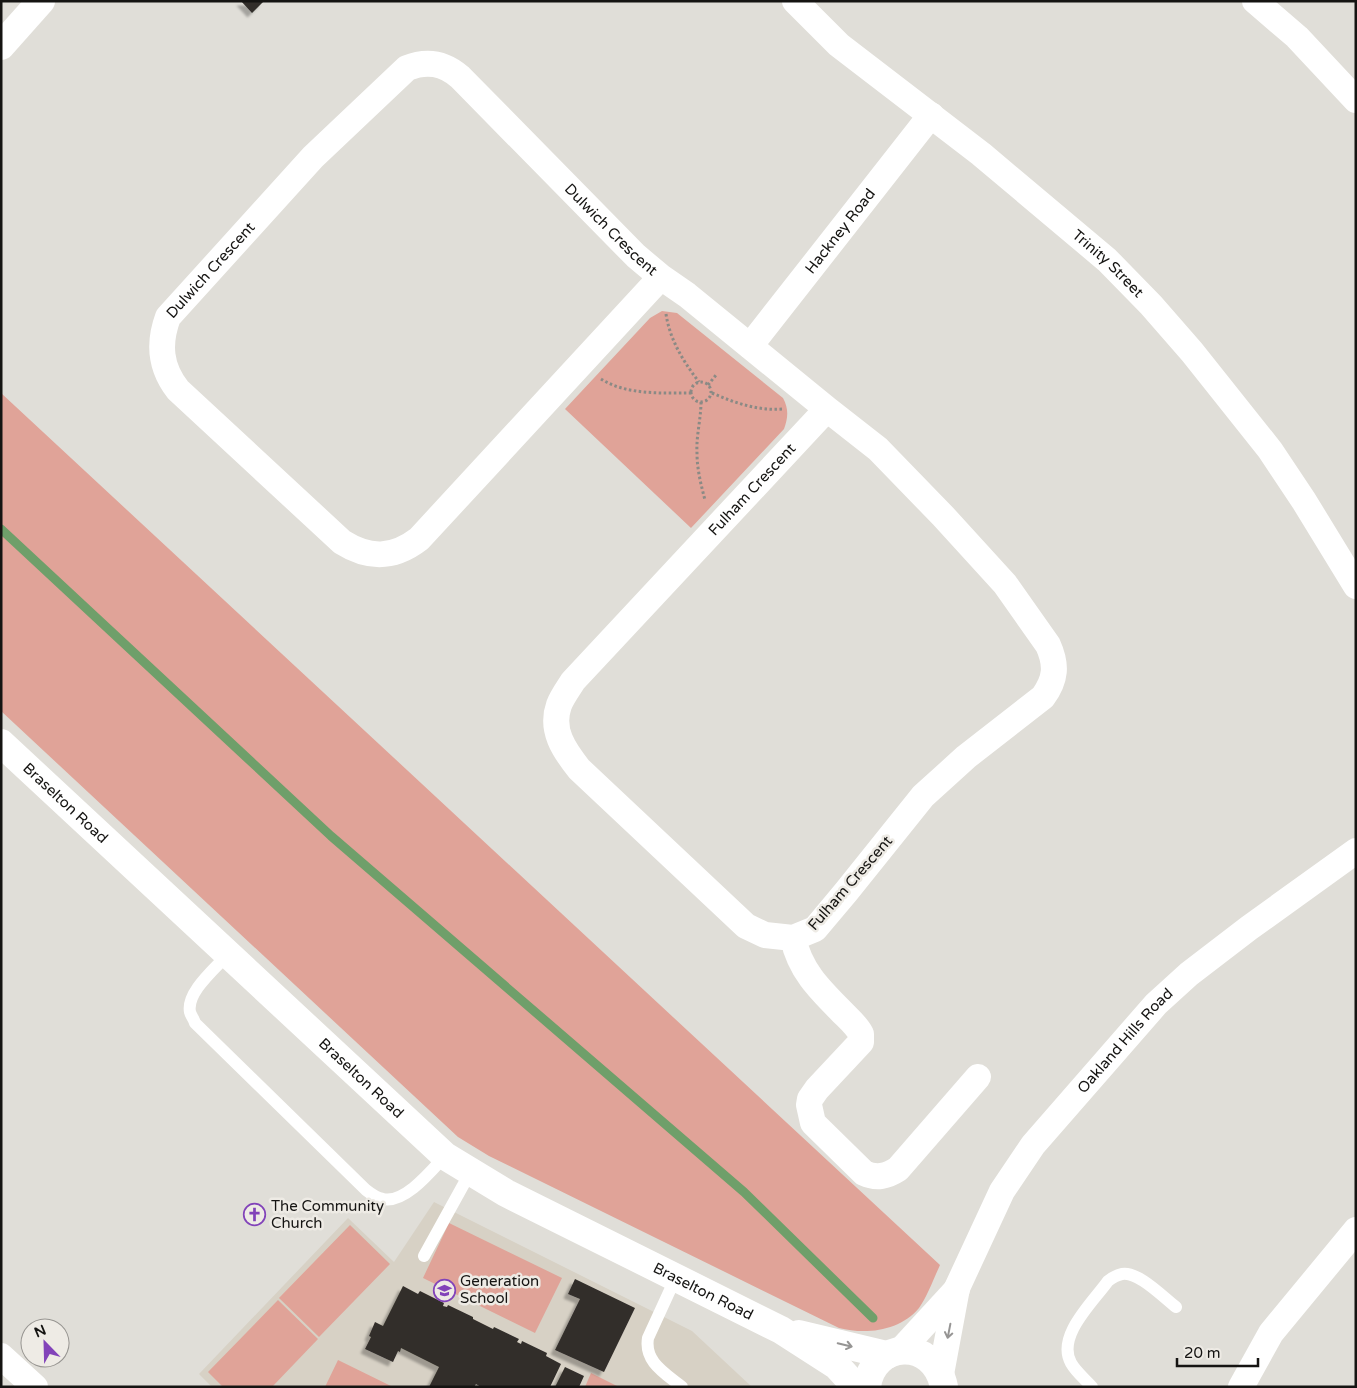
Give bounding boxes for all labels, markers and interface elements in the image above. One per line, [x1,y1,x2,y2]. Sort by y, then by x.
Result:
street label: Dulwich Crescent [561,180,661,279]
street label: Hackney Road [801,185,879,277]
street label: Dulwich Crescent [162,218,259,322]
street label: Trinity Street [1069,226,1148,301]
street label: Fulham Crescent [705,439,799,539]
street label: Braselton Road [19,759,112,847]
street label: Fulham Crescent [804,832,896,934]
street label: Oakland Hills Road [1073,984,1176,1097]
street label: Braselton Road [315,1034,407,1122]
place label: The Community Church [271,1197,384,1232]
church icon: The Community Church [243,1203,267,1227]
street label: Braselton Road [650,1259,756,1324]
place label: Generation School [460,1272,539,1307]
school or university icon: Generation School [432,1278,456,1302]
north arrow [20,1318,70,1368]
text: N [32,1321,49,1342]
one-way arrow [944,1323,953,1339]
scale bar [1177,1336,1258,1368]
one-way arrow [837,1341,853,1350]
text: 20 m [1184,1344,1221,1362]

